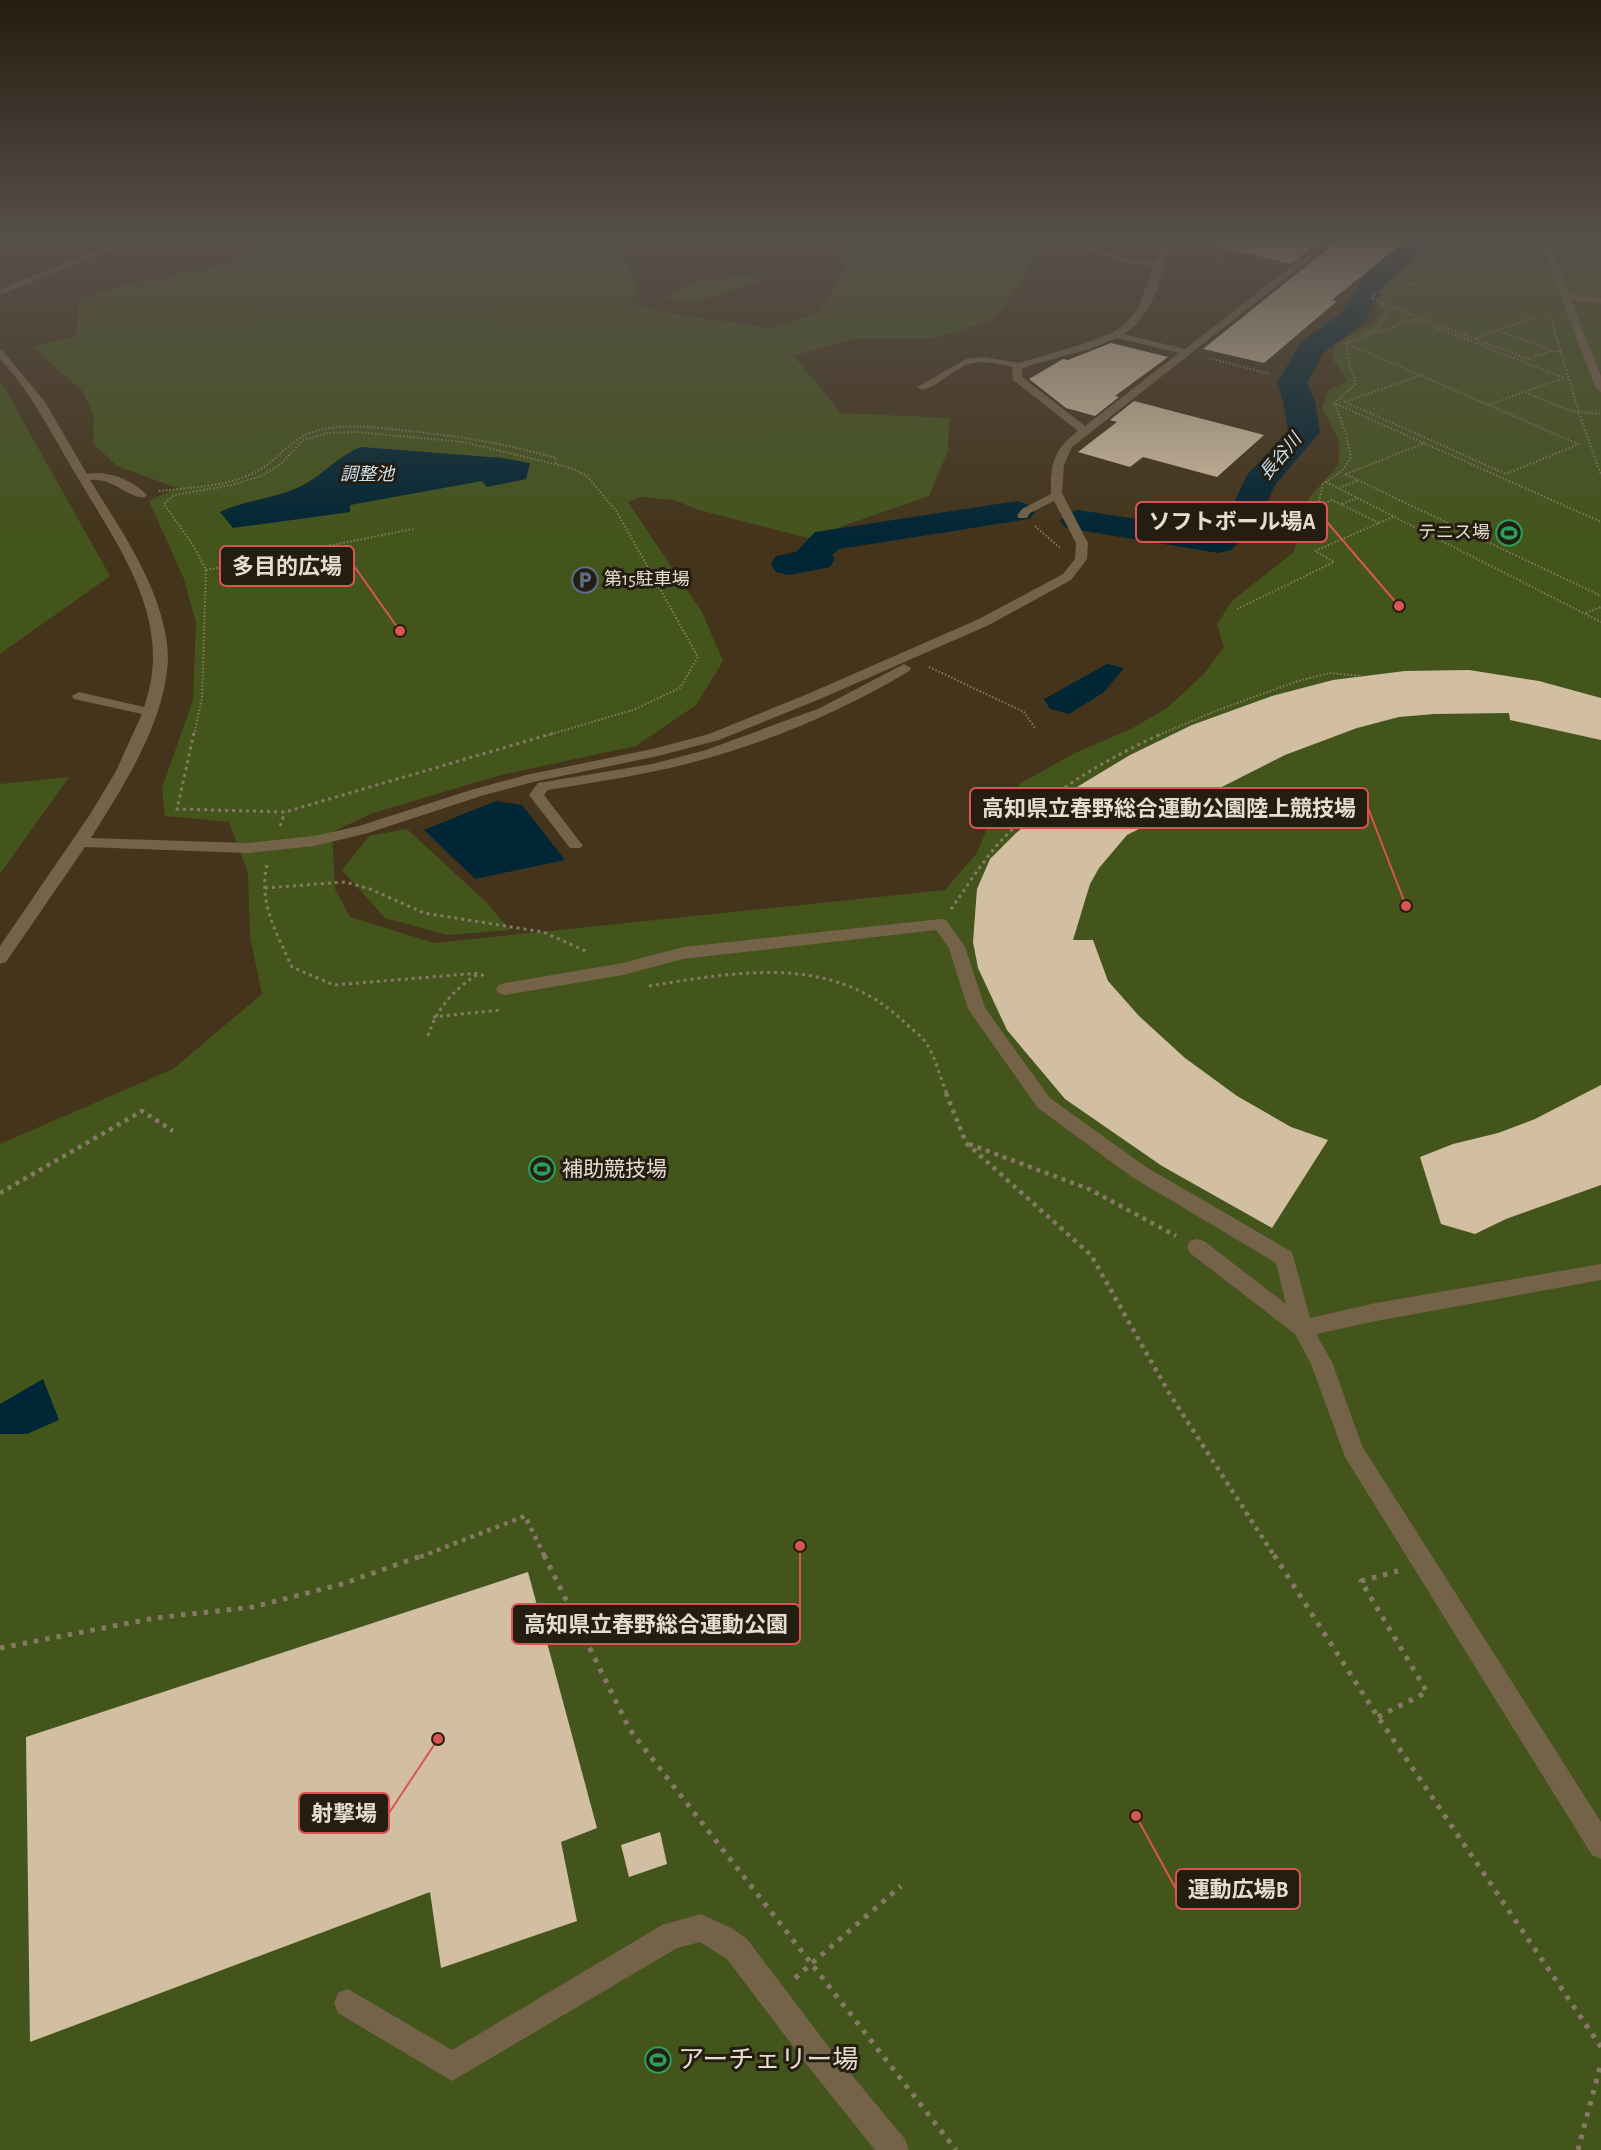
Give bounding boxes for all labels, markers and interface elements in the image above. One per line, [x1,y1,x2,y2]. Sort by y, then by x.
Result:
water label: 長谷川 [1256,428,1307,483]
water label: 調整池 [340,464,396,484]
callout: ソフトボール場A [1136,502,1327,542]
text: ソフトボール場A [1148,510,1316,533]
sports icon: テニス場 [1494,518,1524,548]
place label: テニス場 [1418,523,1490,542]
callout: 多目的広場 [220,546,354,586]
text: 多目的広場 [232,555,342,578]
parking icon: 第15駐車場 [570,565,600,595]
place label: 第15駐車場 [604,569,690,589]
callout: 高知県立春野総合運動公園陸上競技場 [970,788,1368,828]
text: 高知県立春野総合運動公園陸上競技場 [982,797,1356,820]
sports icon: 補助競技場 [527,1154,557,1184]
place label: 補助競技場 [562,1158,667,1180]
callout: 高知県立春野総合運動公園 [512,1604,800,1644]
text: 高知県立春野総合運動公園 [524,1613,788,1636]
callout: 射撃場 [299,1793,389,1833]
text: 射撃場 [311,1802,377,1825]
callout: 運動広場B [1176,1869,1300,1909]
text: 運動広場B [1188,1878,1289,1901]
sports icon: アーチェリー場 [643,2045,673,2075]
place label: アーチェリー場 [678,2046,858,2073]

